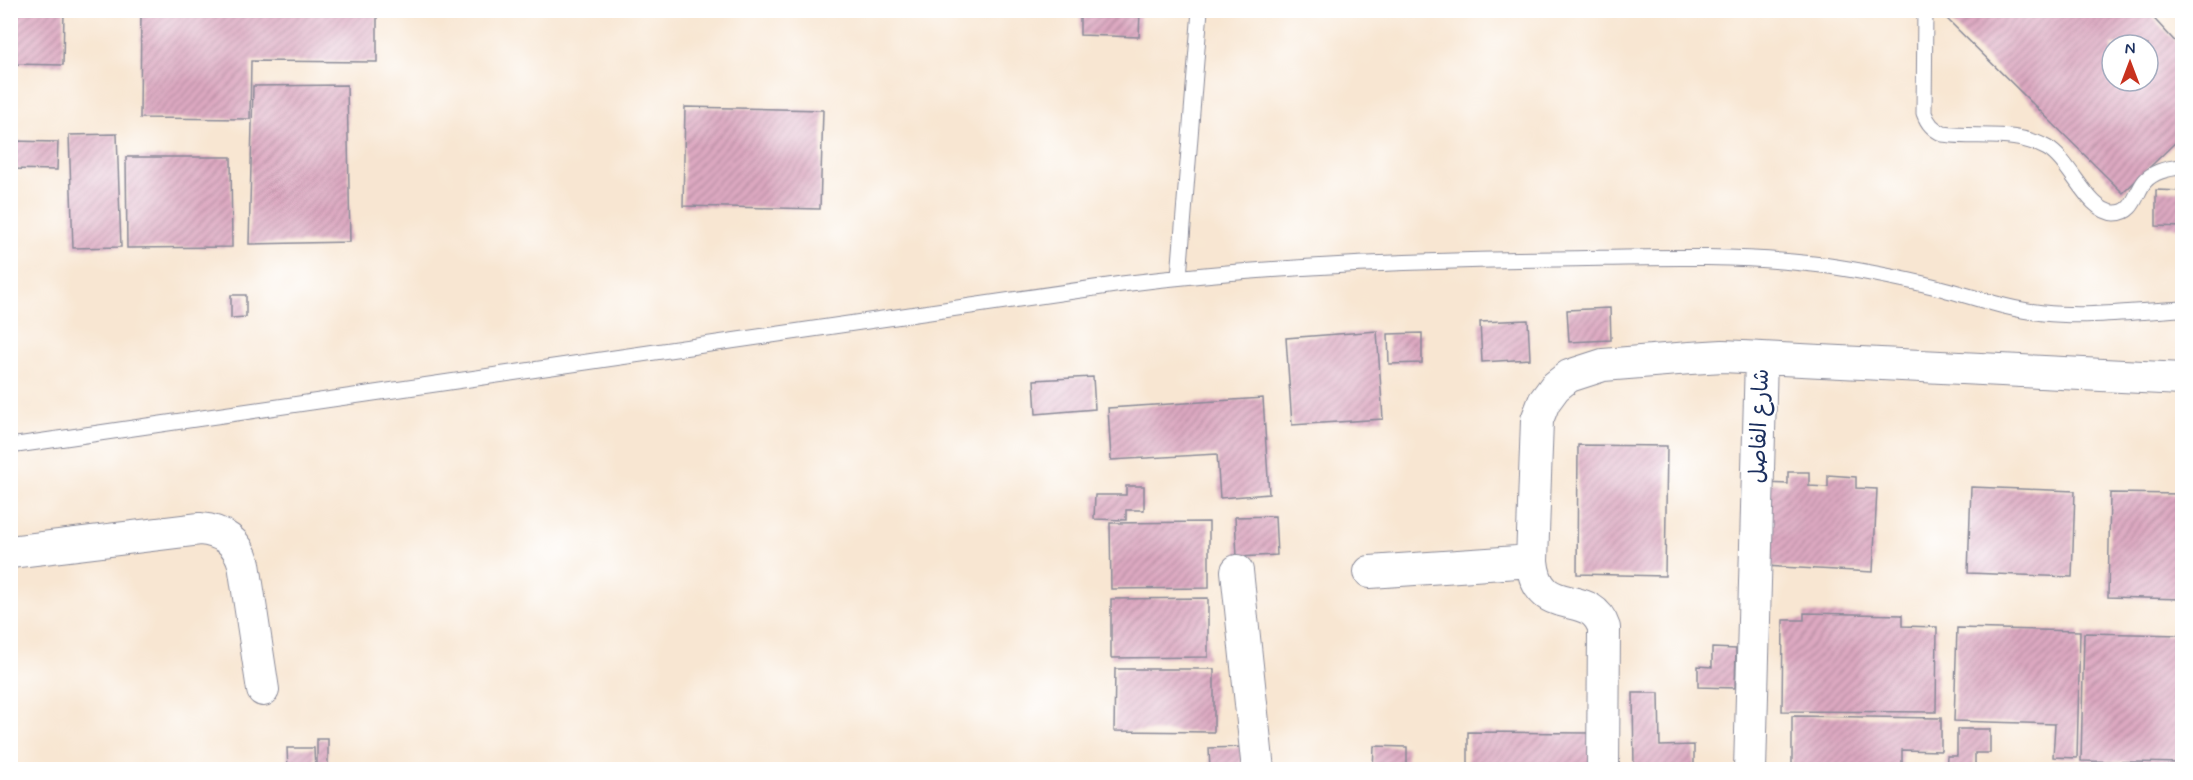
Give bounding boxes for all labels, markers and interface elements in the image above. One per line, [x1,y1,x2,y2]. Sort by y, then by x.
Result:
north arrow [2100,33,2160,93]
text: N [2125,39,2135,60]
street label: شارع الفاصل [1744,368,1776,484]

